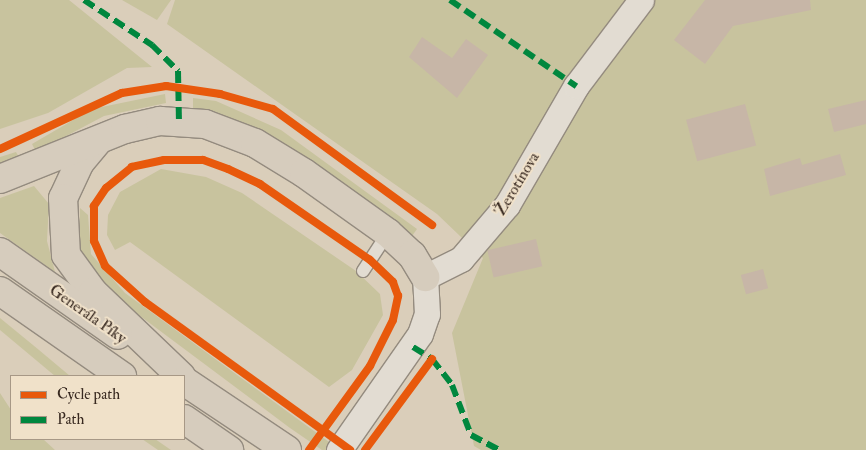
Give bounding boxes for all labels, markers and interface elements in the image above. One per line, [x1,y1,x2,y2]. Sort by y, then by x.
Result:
street label: Žerotínova [491,149,543,219]
street label: Generála Píky [46,280,130,348]
legend [10,375,185,440]
text: Cycle path [57,385,120,404]
text: Path [57,410,84,429]

